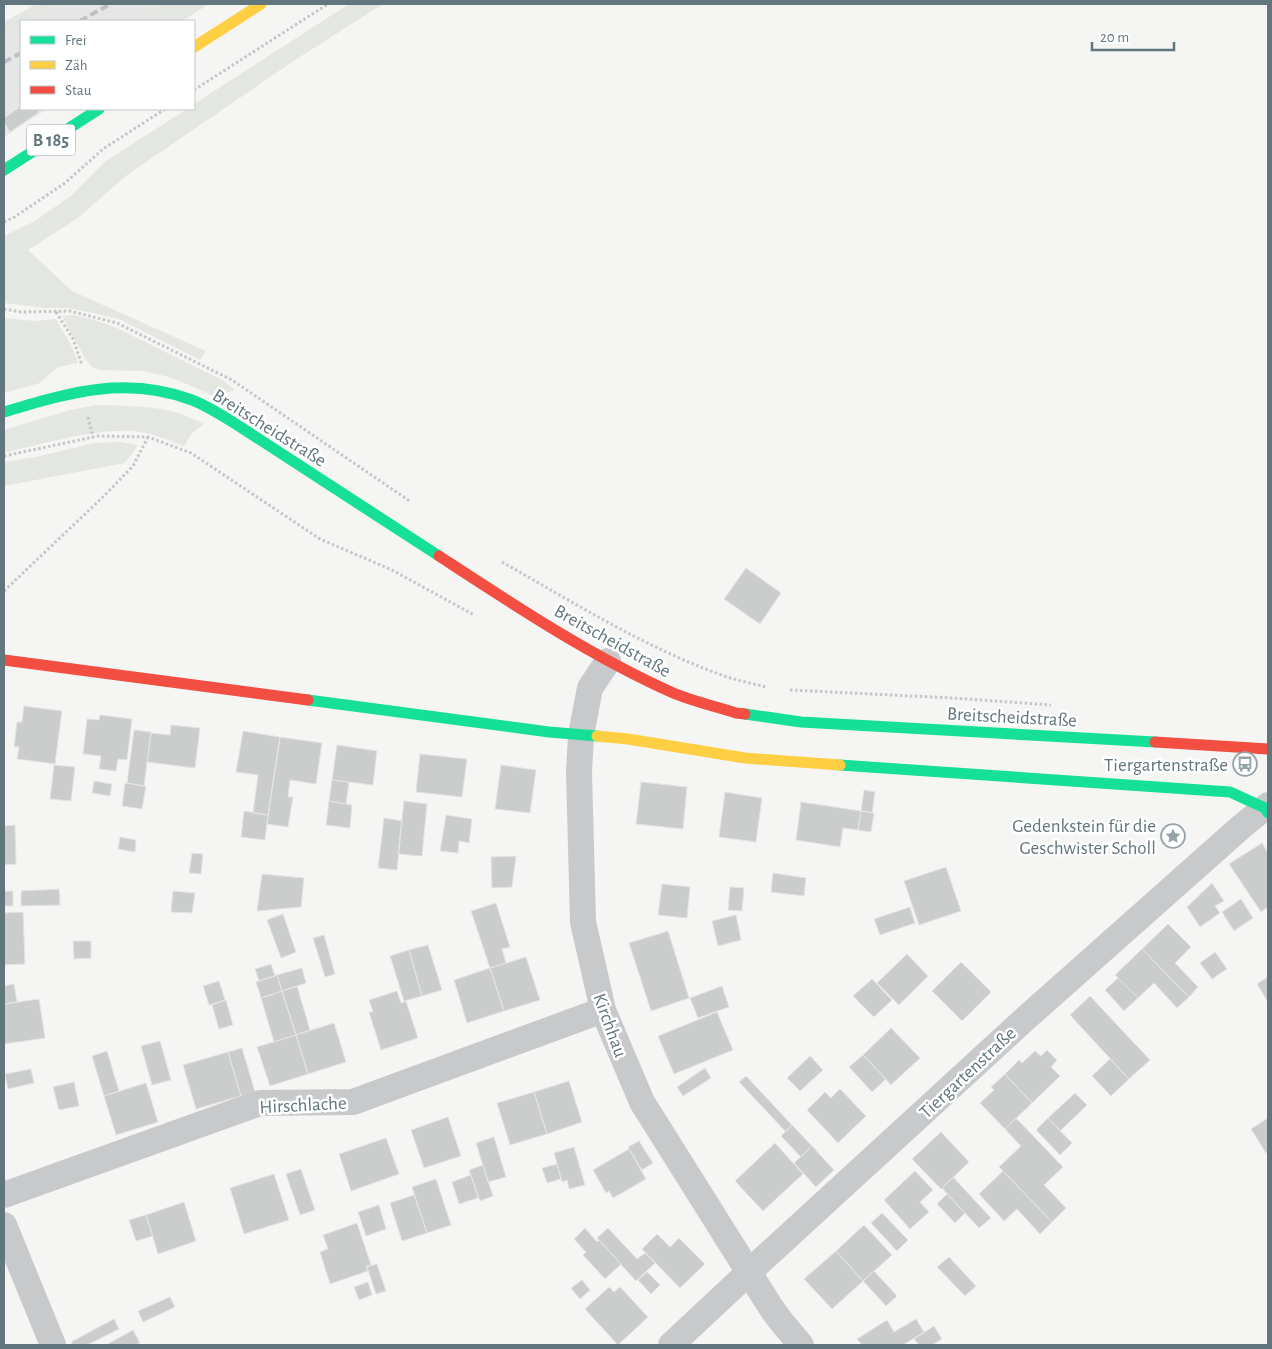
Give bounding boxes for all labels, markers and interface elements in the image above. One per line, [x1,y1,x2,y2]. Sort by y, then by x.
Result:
legend [20,20,195,110]
scale bar [1092,20,1174,52]
text: 20 m [1100,30,1129,45]
text: Frei [65,33,86,48]
text: Zäh [65,58,88,73]
text: Stau [65,83,92,98]
road number: B 185 [27,124,75,156]
street label: Breitscheidstraße [209,386,329,471]
street label: Breitscheidstraße [551,601,674,681]
street label: Breitscheidstraße [946,705,1077,730]
bus stop icon: Tiergartenstraße [1232,751,1258,777]
place label: Tiergartenstraße [1104,756,1228,775]
place label: Gedenkstein für die Geschwister Scholl [1012,817,1156,858]
place icon: Gedenkstein für die Geschwister Scholl [1160,823,1186,849]
street label: Kirchhau [589,991,630,1060]
street label: Tiergartenstraße [916,1024,1020,1122]
street label: Hirschlache [259,1094,347,1117]

